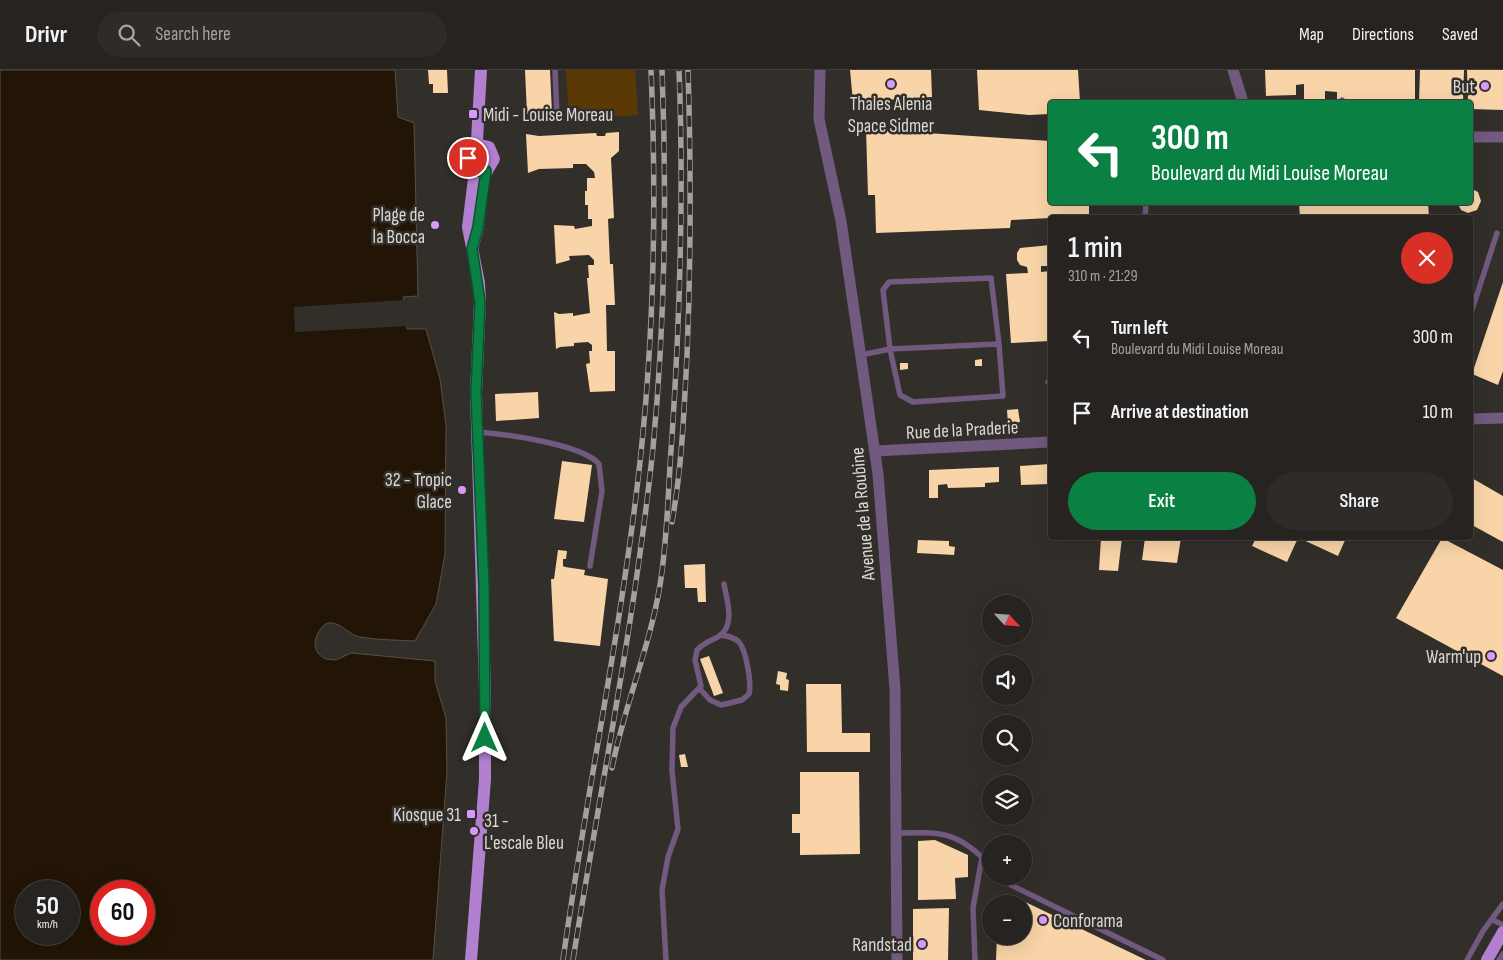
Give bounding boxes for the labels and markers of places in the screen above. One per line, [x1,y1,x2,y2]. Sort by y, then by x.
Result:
place label: But [1453,76,1475,99]
marker: Thales Alenia Space Sidmer [885,78,897,90]
marker: But [1479,80,1491,92]
place label: Thales Alenia Space Sidmer [848,93,935,138]
place label: Midi - Louise Moreau [483,104,613,127]
marker: Midi - Louise Moreau [467,108,479,120]
pin [447,137,489,179]
place label: Plage de la Bocca [372,204,425,249]
marker: Plage de la Bocca [429,219,441,231]
place label: 32 - Tropic Glace [385,469,452,514]
marker: 32 - Tropic Glace [456,484,468,496]
place label: Warm'up [1426,646,1481,669]
marker: Warm'up [1485,650,1497,662]
place label: Kiosque 31 [393,804,461,827]
marker: Kiosque 31 [465,808,477,820]
place label: 31 - L'escale Bleu [484,810,564,855]
marker: 31 - L'escale Bleu [468,825,480,837]
place label: Conforama [1053,910,1123,933]
marker: Conforama [1037,914,1049,926]
place label: Randstad [852,934,912,957]
marker: Randstad [916,938,928,950]

